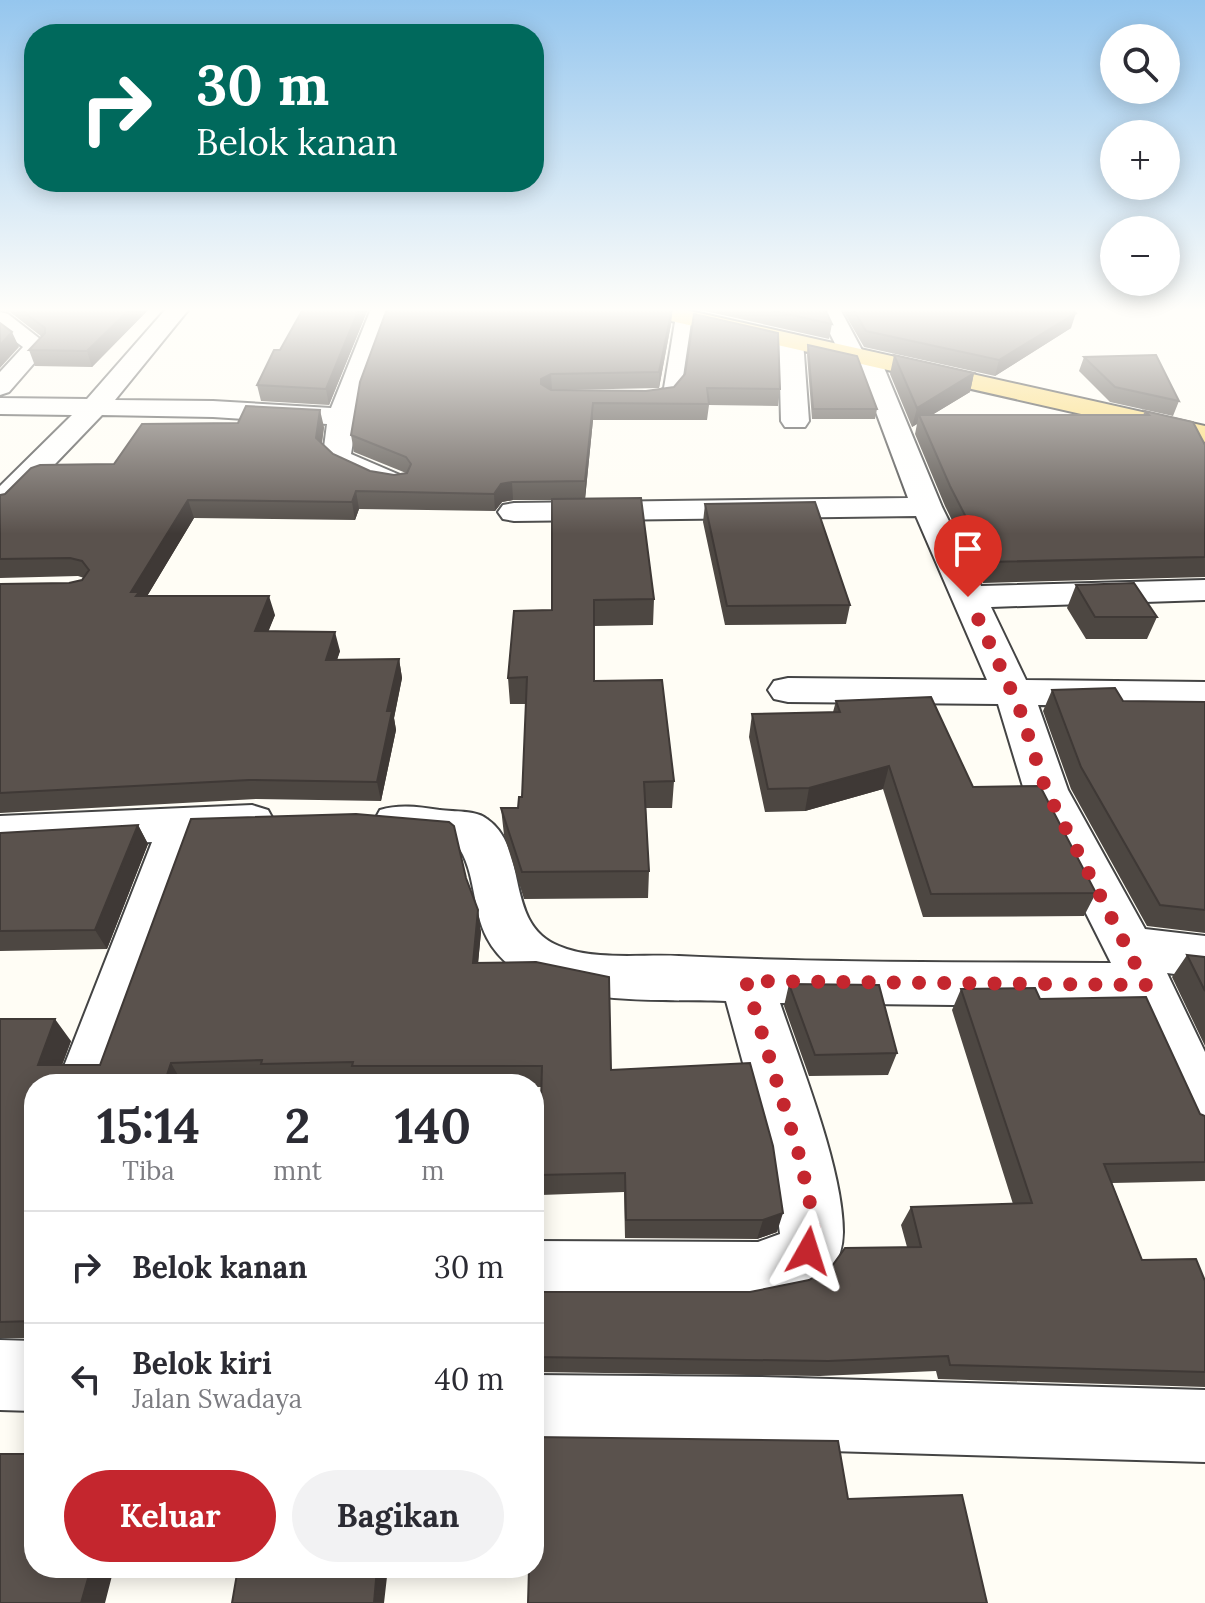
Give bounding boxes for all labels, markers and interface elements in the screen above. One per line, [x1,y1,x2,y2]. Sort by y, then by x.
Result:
map controls [1100,24,1180,296]
button: search [1100,24,1180,104]
text: 30 m [196,49,329,120]
icon: right [64,56,168,160]
text: Belok kanan [196,119,398,165]
button: + [1100,120,1180,200]
button: − [1100,216,1180,296]
pin [934,515,1002,597]
icon: arrive [946,527,990,571]
text: 15:14 [97,1095,200,1156]
text: 2 [285,1095,310,1156]
text: 140 [395,1095,471,1156]
text: Tiba [122,1154,175,1187]
text: mnt [273,1154,322,1187]
text: m [421,1154,445,1187]
position arrow [766,1209,850,1293]
icon: right [64,1245,108,1289]
text: Belok kanan [132,1248,307,1286]
text: 30 m [434,1248,504,1286]
text: Belok kiri [132,1344,272,1382]
icon: left [64,1357,108,1401]
text: 40 m [434,1360,504,1398]
text: Jalan Swadaya [132,1382,302,1415]
button: Keluar [64,1470,276,1562]
button: Bagikan [292,1470,504,1562]

